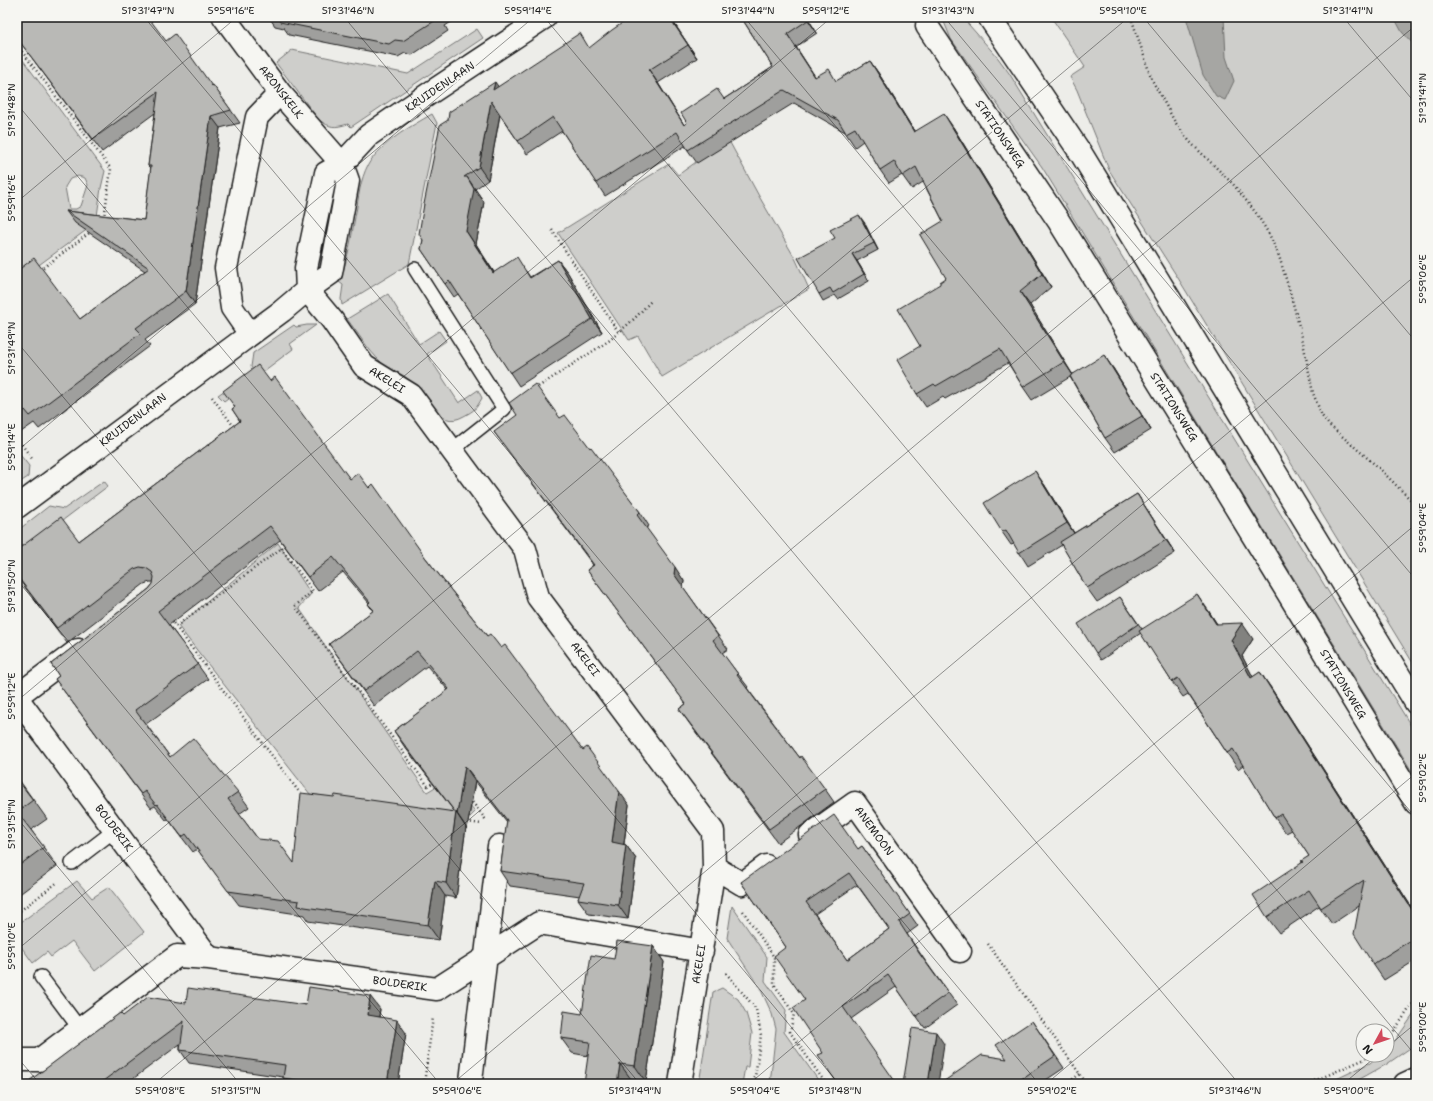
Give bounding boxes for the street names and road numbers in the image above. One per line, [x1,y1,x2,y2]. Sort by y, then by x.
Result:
street label: KRUIDENLAAN [402,58,478,116]
street label: ARONSKELK [255,62,307,122]
street label: STATIONSWEG [972,97,1029,171]
street label: AKELEI [366,363,408,397]
street label: STATIONSWEG [1147,370,1202,445]
street label: KRUIDENLAAN [96,390,170,450]
street label: AKELEI [567,639,603,679]
street label: STATIONSWEG [1316,646,1370,722]
street label: BOLDERIK [91,801,137,855]
street label: ANEMOON [851,803,897,859]
street label: AKELEI [688,943,710,985]
street label: BOLDERIK [372,973,428,995]

